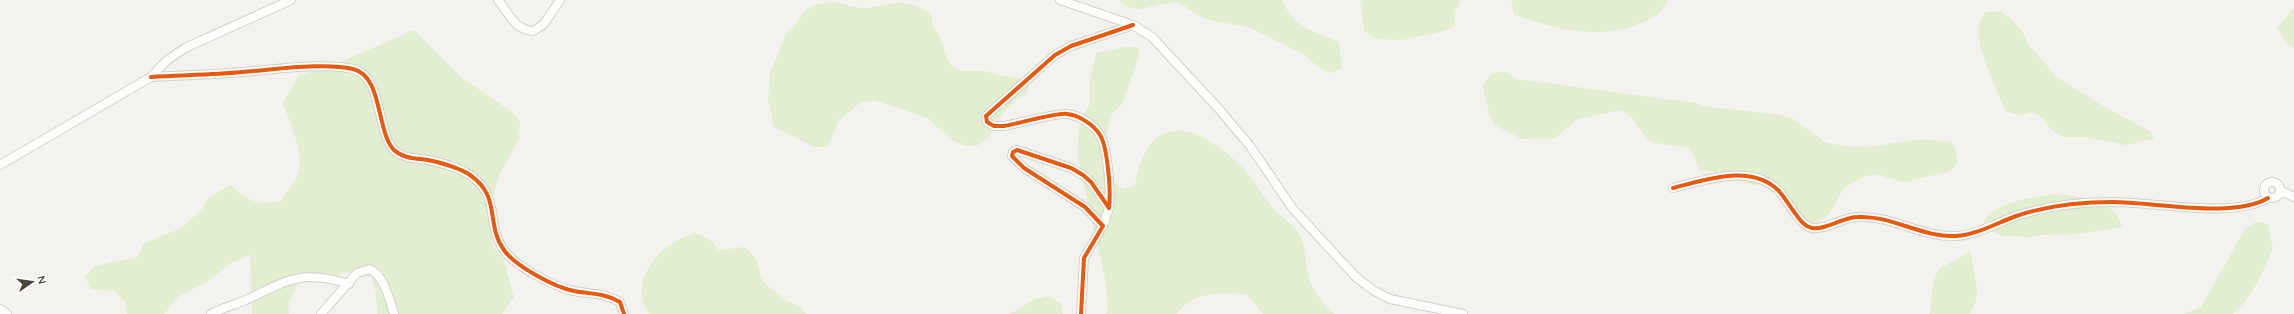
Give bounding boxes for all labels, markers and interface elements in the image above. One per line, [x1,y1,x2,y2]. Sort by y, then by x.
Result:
north arrow [12,262,52,302]
text: N [34,274,49,285]

